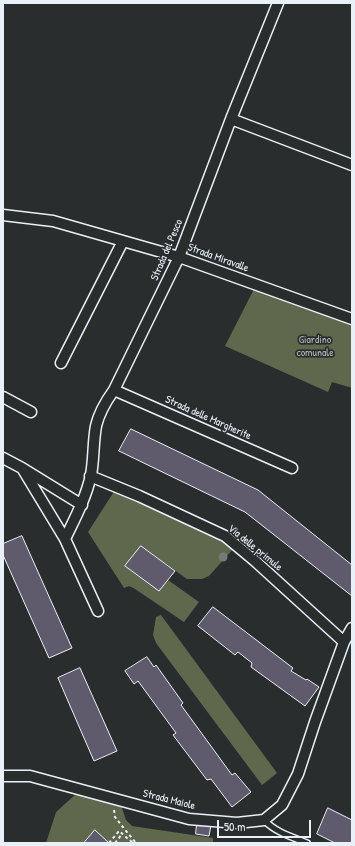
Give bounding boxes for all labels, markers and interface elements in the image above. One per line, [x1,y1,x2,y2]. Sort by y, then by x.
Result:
street label: Strada del Pesco [148,217,186,283]
street label: Strada Miravalle [186,241,250,275]
park label: Giardino comunale [296,333,334,359]
street label: Strada delle Margherite [163,393,253,443]
street label: Via delle primule [225,522,285,574]
street label: Strada Maiole [141,787,197,813]
scale bar [219,812,313,838]
text: 50 m [224,818,245,835]

